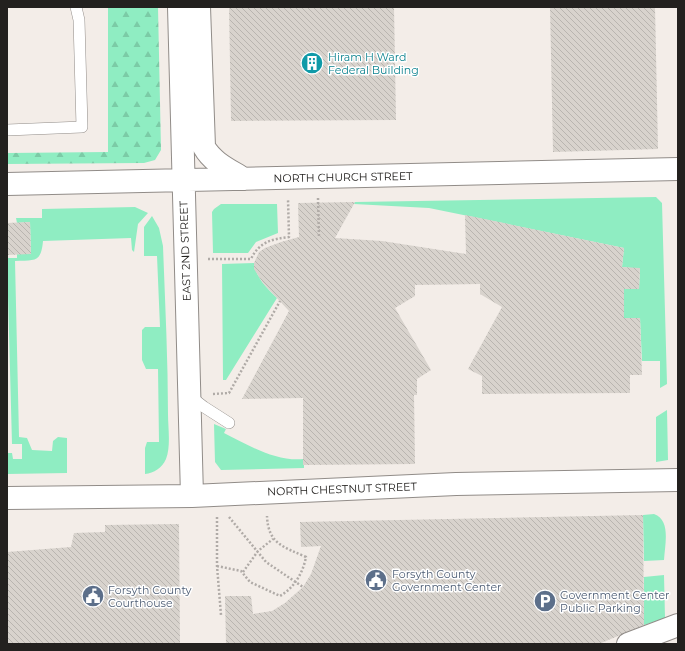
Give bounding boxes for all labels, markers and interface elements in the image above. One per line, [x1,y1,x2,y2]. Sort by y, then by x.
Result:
building icon: Hiram H Ward Federal Building [299,50,325,76]
place label: Hiram H Ward Federal Building [328,50,419,77]
street label: NORTH CHURCH STREET [273,169,413,185]
street label: EAST 2ND STREET [176,200,194,301]
street label: NORTH CHESTNUT STREET [267,479,418,499]
public building icon: Forsyth County Government Center [363,567,389,593]
place label: Forsyth County Government Center [392,567,501,594]
public building icon: Forsyth County Courthouse [80,583,106,609]
place label: Forsyth County Courthouse [108,583,192,610]
parking icon: Government Center Public Parking [532,588,558,614]
place label: Government Center Public Parking [560,588,669,615]

